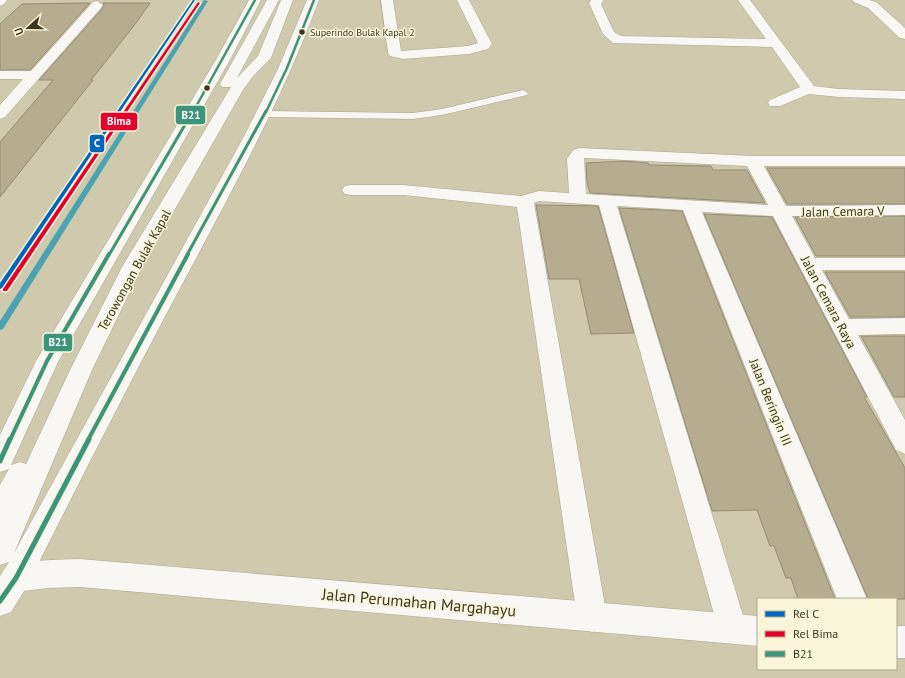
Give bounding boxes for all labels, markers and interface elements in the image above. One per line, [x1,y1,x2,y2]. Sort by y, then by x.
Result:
north arrow [8,8,48,48]
text: U [11,26,26,37]
place label: Superindo Bulak Kapal 2 [310,26,415,39]
marker: Superindo Bulak Kapal 2 [297,27,307,37]
unlabelled marker [202,83,212,93]
line badge: B21 [175,105,206,125]
text: B21 [182,108,200,122]
line badge: Bima [100,112,138,131]
text: Bima [107,114,131,128]
line badge: C [89,134,105,153]
text: C [94,136,100,150]
street label: Jalan Cemara V [800,202,885,221]
street label: Terowongan Bulak Kapal [94,206,175,334]
street label: Jalan Cemara Raya [797,252,860,351]
line badge: B21 [43,333,73,352]
text: B21 [49,335,67,349]
street label: Jalan Beringin III [745,355,796,448]
street label: Jalan Perumahan Margahayu [320,583,517,620]
legend [757,598,897,670]
text: Rel C [793,606,819,621]
text: Rel Bima [793,626,838,641]
text: B21 [793,646,813,661]

